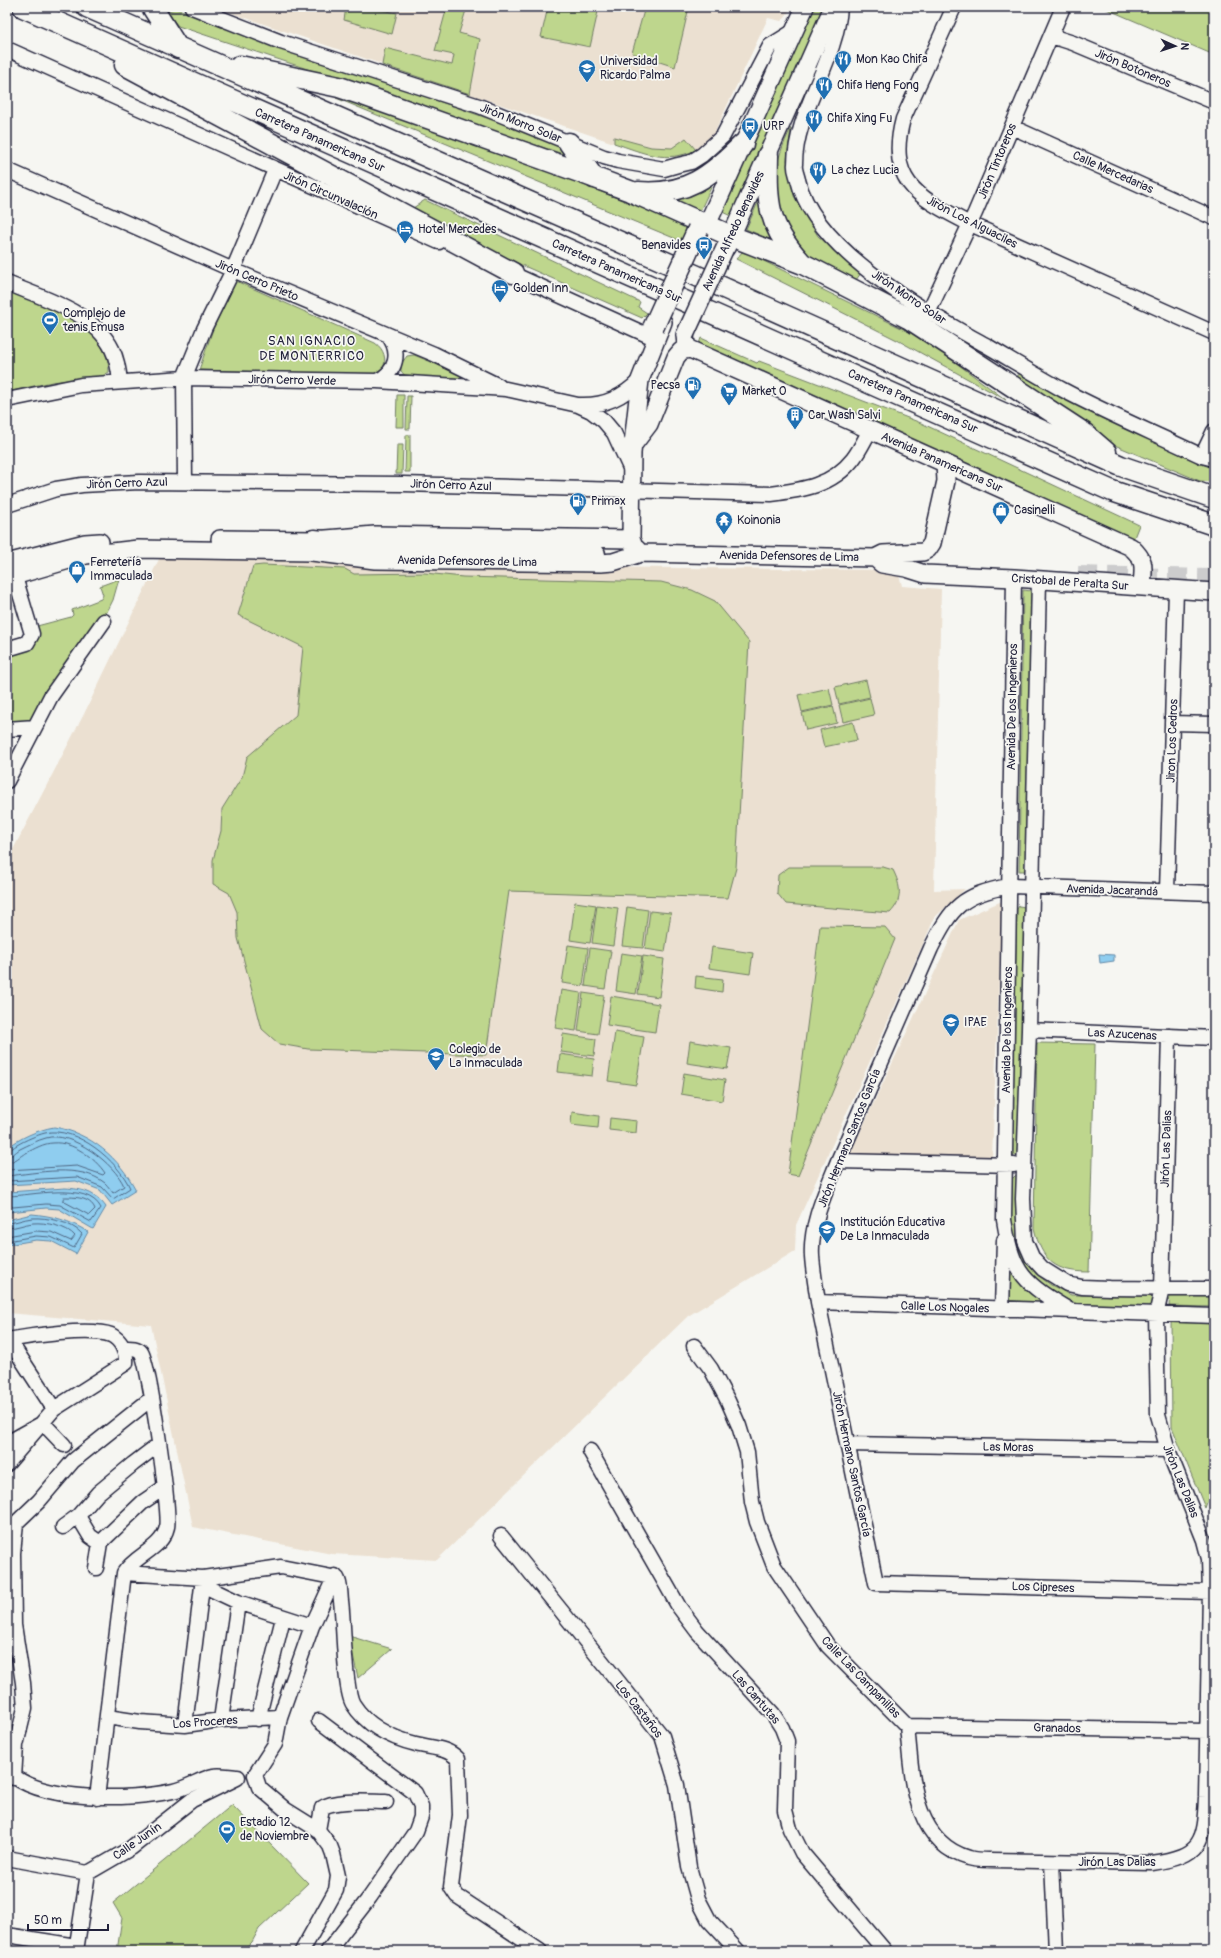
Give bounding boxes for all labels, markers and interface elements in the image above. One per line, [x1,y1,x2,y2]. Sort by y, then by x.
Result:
north arrow [1155,26,1195,66]
text: N [1178,42,1191,51]
street label: Jirón Botoneros [1093,46,1174,91]
restaurant icon: Mon Kao Chifa [833,49,853,74]
place label: Mon Kao Chifa [856,52,928,67]
place label: Universidad Ricardo Palma [600,54,671,83]
school or university icon: Universidad Ricardo Palma [577,58,597,83]
restaurant icon: Chifa Heng Fong [814,75,834,100]
place label: Chifa Heng Fong [837,78,919,93]
street label: Jirón Morro Solar [478,100,565,147]
street label: Carretera Panamericana Sur [252,105,388,176]
restaurant icon: Chifa Xing Fu [804,108,824,133]
place label: Chifa Xing Fu [827,111,892,126]
bus stop icon: URP [740,116,760,141]
place label: URP [763,119,785,134]
street label: Jirón Tintoreros [975,121,1020,201]
street label: Calle Mercedarias [1070,148,1156,197]
restaurant icon: La chez Lucia [808,160,828,185]
place label: La chez Lucia [831,163,899,178]
street label: Jirón Circunvalación [281,168,381,223]
street label: Avenida Alfredo Benavides [699,168,768,294]
street label: Jirón Los Alguaciles [924,193,1020,252]
hotel icon: Hotel Mercedes [395,219,415,244]
place label: Hotel Mercedes [418,222,497,237]
bus stop icon: Benavides [694,235,714,260]
street label: Carretera Panamericana Sur [549,236,685,307]
place label: Benavides [641,238,692,253]
street label: Jirón Cerro Prieto [213,256,301,305]
street label: Jirón Morro Solar [869,267,949,328]
hotel icon: Golden Inn [490,278,510,303]
place label: Golden Inn [513,281,569,296]
place label: Complejo de tenis Emusa [62,306,125,335]
sports icon: Complejo de tenis Emusa [40,310,60,335]
district label: SAN IGNACIO DE MONTERRICO [259,333,365,364]
street label: Carretera Panamericana Sur [845,366,981,437]
street label: Jirón Cerro Verde [248,372,336,389]
fuel station icon: Pecsa [683,375,703,400]
place label: Pecsa [650,378,680,393]
supermarket icon: Market O [719,381,739,406]
place label: Market O [742,384,787,399]
building icon: Car Wash Salvi [785,405,805,430]
place label: Car Wash Salvi [808,408,880,423]
street label: Avenida Panamericana Sur [879,429,1006,496]
street label: Jirón Cerro Azul [86,475,168,492]
street label: Jirón Cerro Azul [410,477,492,494]
fuel station icon: Primax [568,491,588,516]
place label: Primax [591,494,626,509]
shop icon: Casinelli [991,500,1011,525]
place label: Casinelli [1014,503,1055,518]
temple icon: Koinonia [714,510,734,535]
place label: Koinonia [737,513,781,528]
street label: Avenida Defensores de Lima [719,548,860,565]
street label: Avenida Defensores de Lima [397,553,538,570]
place label: Ferretería Immaculada [90,555,153,584]
shop icon: Ferretería Immaculada [67,559,87,584]
street label: Cristobal de Peralta Sur [1011,571,1130,594]
street label: Avenida De los Ingenieros [1004,643,1021,771]
street label: Jiron Los Cedros [1164,698,1181,783]
street label: Avenida Jacarandá [1066,881,1159,900]
street label: Avenida De los Ingenieros [999,966,1016,1094]
school or university icon: IPAE [941,1012,961,1037]
place label: IPAE [964,1015,987,1030]
street label: Las Azucenas [1087,1025,1158,1044]
place label: Colegio de La Inmaculada [449,1042,523,1071]
school or university icon: Colegio de La Inmaculada [426,1046,446,1071]
street label: Jirón Hermano Santos García [815,1066,884,1210]
street label: Jirón Las Dalias [1158,1109,1175,1188]
place label: Institución Educativa De La Inmaculada [840,1215,946,1244]
school or university icon: Institución Educativa De La Inmaculada [817,1219,837,1244]
street label: Calle Los Nogales [900,1298,990,1317]
street label: Jirón Hermano Santos García [829,1390,874,1539]
street label: Las Moras [983,1440,1034,1455]
street label: Jirón Las Dalias [1159,1442,1202,1521]
street label: Los Cipreses [1011,1579,1075,1596]
street label: Calle Las Campanillas [818,1633,904,1722]
street label: Las Cantutas [728,1667,783,1728]
street label: Los Castaños [612,1678,666,1741]
street label: Los Proceres [172,1713,239,1732]
street label: Granados [1033,1721,1081,1736]
place label: Estadio 12 de Noviembre [240,1815,309,1844]
street label: Calle Junín [110,1819,165,1864]
sports icon: Estadio 12 de Noviembre [217,1819,237,1844]
street label: Jirón Las Dalias [1078,1855,1156,1870]
scale bar [28,1906,108,1932]
text: 50 m [34,1913,62,1928]

